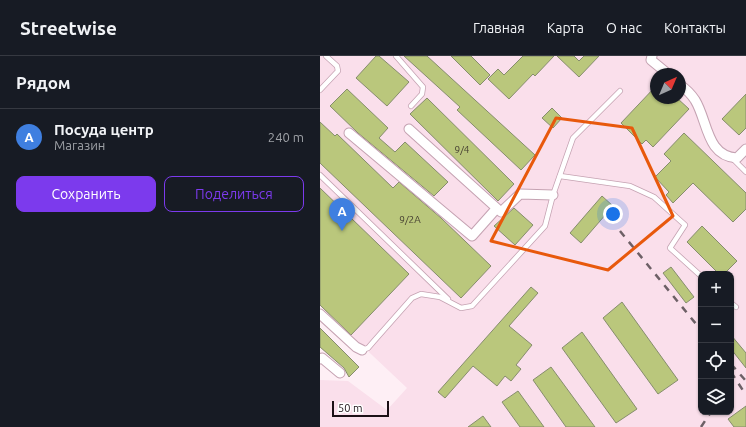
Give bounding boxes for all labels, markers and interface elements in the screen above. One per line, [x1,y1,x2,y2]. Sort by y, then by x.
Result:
text: Streetwise [20,17,117,39]
text: Главная [473,20,525,36]
text: Карта [547,20,584,36]
text: О нас [606,20,642,36]
text: Контакты [664,20,726,36]
north arrow [650,68,686,104]
text: Рядом [16,73,71,92]
text: Посуда центр [54,121,154,138]
text: A [24,130,34,144]
text: 240 m [268,130,304,144]
text: Магазин [54,138,105,152]
house number: 9/4 [455,144,470,155]
button: Сохранить [16,176,156,212]
button: Поделиться [164,176,304,212]
pin: A [329,198,355,231]
your location [603,204,623,224]
house number: 9/2А [399,214,421,225]
map controls [698,271,734,415]
button: + [698,271,734,307]
button: − [698,307,734,343]
button: locate [698,343,734,379]
button: layers [698,379,734,415]
scale bar [332,399,389,418]
text: 50 m [338,402,362,414]

